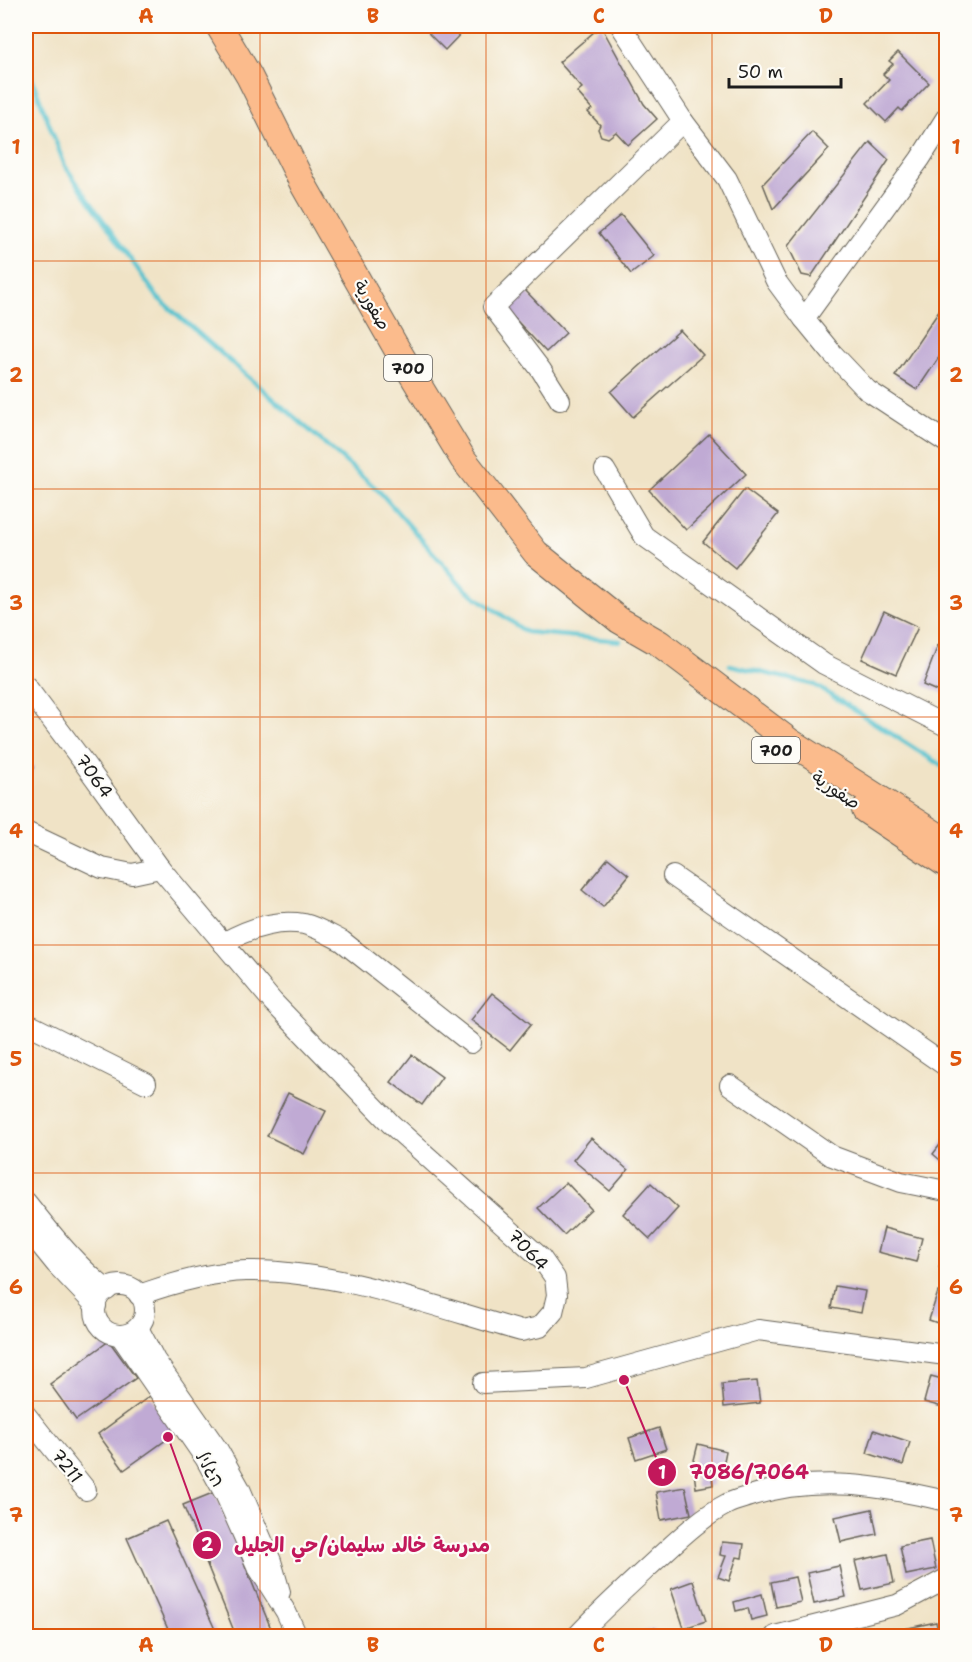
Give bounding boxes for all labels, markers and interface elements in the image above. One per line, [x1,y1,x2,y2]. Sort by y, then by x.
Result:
text: A [138,3,154,29]
text: B [367,3,379,29]
text: C [593,3,605,29]
text: D [819,3,833,29]
scale bar [729,51,842,89]
text: 50 m [738,60,783,84]
text: 1 [11,134,21,160]
text: 1 [951,134,961,160]
street label: صفورية [348,276,396,334]
road number: 700 [384,355,432,381]
text: 2 [9,362,23,388]
text: 2 [949,362,963,388]
text: 3 [9,590,23,616]
text: 3 [949,590,963,616]
road number: 700 [752,737,800,763]
street label: 7064 [70,749,118,803]
street label: صفورية [807,765,865,815]
text: 4 [9,818,23,844]
text: 4 [949,818,963,844]
text: 5 [10,1046,22,1072]
text: 5 [950,1046,962,1072]
street label: 7064 [502,1224,554,1276]
text: 6 [9,1274,23,1300]
text: 6 [949,1274,963,1300]
street label: 7211 [46,1444,88,1488]
street label: הגליל [190,1447,230,1491]
callout: 7086/7064 [647,1453,821,1491]
text: 7086/7064 [689,1459,809,1485]
text: 1 [658,1461,666,1485]
text: 7 [9,1502,23,1528]
text: 7 [949,1502,963,1528]
callout: مدرسة خالد سليمان/حي الجليل [192,1526,502,1564]
text: مدرسة خالد سليمان/حي الجليل [234,1532,490,1563]
text: 2 [201,1533,214,1557]
text: A [138,1632,154,1658]
text: B [367,1632,379,1658]
text: C [593,1632,605,1658]
text: D [819,1632,833,1658]

